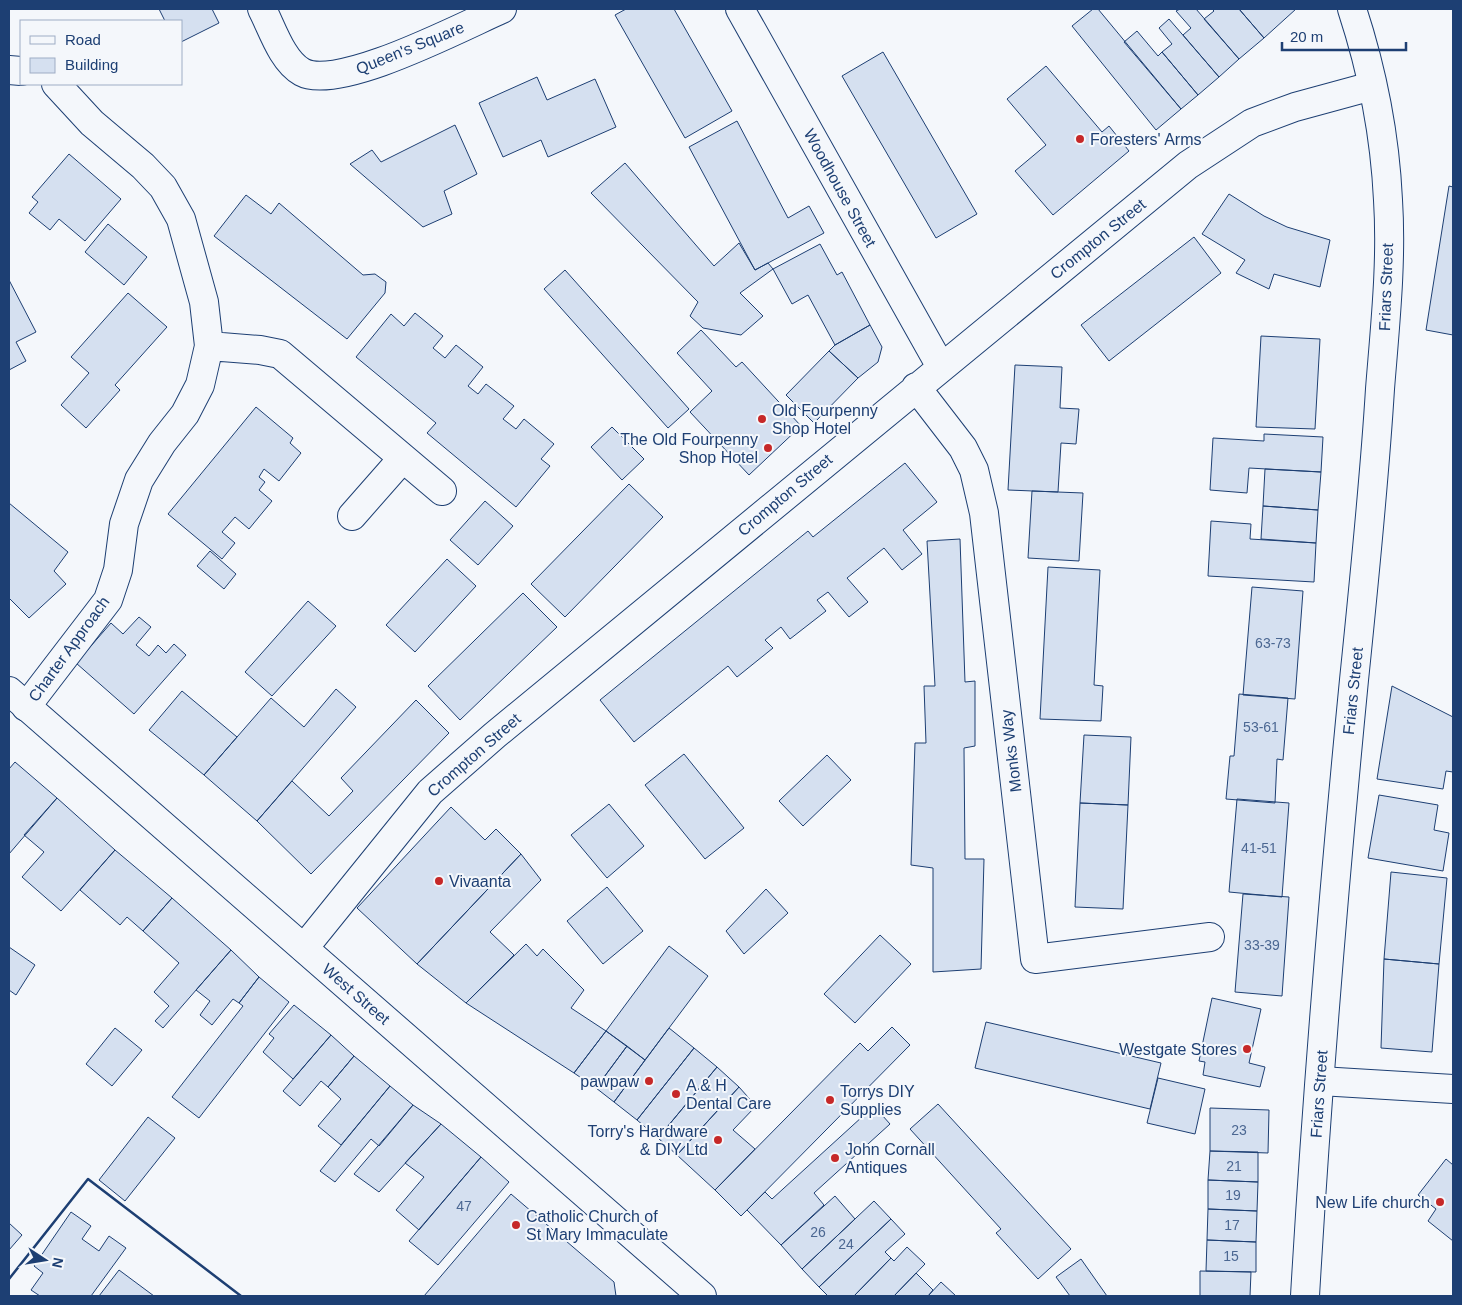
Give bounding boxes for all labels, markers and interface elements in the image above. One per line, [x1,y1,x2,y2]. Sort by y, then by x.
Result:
street label: Queen's Square [353,19,467,77]
legend [20,20,182,85]
scale bar [1282,20,1406,52]
text: 20 m [1290,28,1323,45]
text: Road [65,31,101,48]
text: Building [65,56,118,73]
street label: Woodhouse Street [801,126,880,250]
place label: Foresters' Arms [1090,131,1202,148]
marker: Foresters' Arms [1074,133,1086,145]
street label: Crompton Street [1047,195,1149,283]
street label: Friars Street [1376,242,1396,331]
place label: Old Fourpenny Shop Hotel [772,402,878,437]
marker: Old Fourpenny Shop Hotel [756,413,768,425]
place label: The Old Fourpenny Shop Hotel [620,431,758,466]
marker: The Old Fourpenny Shop Hotel [762,442,774,454]
street label: Crompton Street [735,450,836,539]
street label: Charter Approach [25,593,113,705]
house number: 63-73 [1255,635,1291,651]
street label: Friars Street [1340,646,1366,736]
street label: Monks Way [998,709,1024,793]
street label: Crompton Street [424,710,524,800]
house number: 53-61 [1243,719,1279,735]
house number: 41-51 [1241,840,1277,856]
place label: Vivaanta [449,873,511,890]
marker: Vivaanta [433,875,445,887]
house number: 33-39 [1244,937,1280,953]
street label: West Street [319,960,393,1028]
place label: Westgate Stores [1119,1041,1237,1058]
marker: Westgate Stores [1241,1043,1253,1055]
street label: Friars Street [1307,1049,1331,1138]
place label: pawpaw [580,1073,639,1090]
marker: pawpaw [643,1075,655,1087]
place label: A & H Dental Care [686,1077,771,1112]
place label: Torrys DIY Supplies [840,1083,915,1118]
marker: A & H Dental Care [670,1088,682,1100]
marker: Torrys DIY Supplies [824,1094,836,1106]
house number: 23 [1231,1122,1247,1138]
place label: Torry's Hardware & DIY Ltd [588,1123,708,1158]
marker: Torry's Hardware & DIY Ltd [712,1134,724,1146]
place label: John Cornall Antiques [845,1141,935,1176]
marker: John Cornall Antiques [829,1152,841,1164]
house number: 21 [1226,1158,1242,1174]
house number: 19 [1225,1187,1241,1203]
place label: New Life church [1315,1194,1430,1211]
marker: New Life church [1434,1196,1446,1208]
house number: 47 [456,1198,472,1214]
place label: Catholic Church of St Mary Immaculate [526,1208,668,1243]
house number: 17 [1224,1217,1240,1233]
marker: Catholic Church of St Mary Immaculate [510,1219,522,1231]
house number: 26 [810,1224,826,1240]
north arrow [20,1235,70,1285]
house number: 24 [838,1236,854,1252]
house number: 15 [1223,1248,1239,1264]
text: N [49,1256,67,1269]

